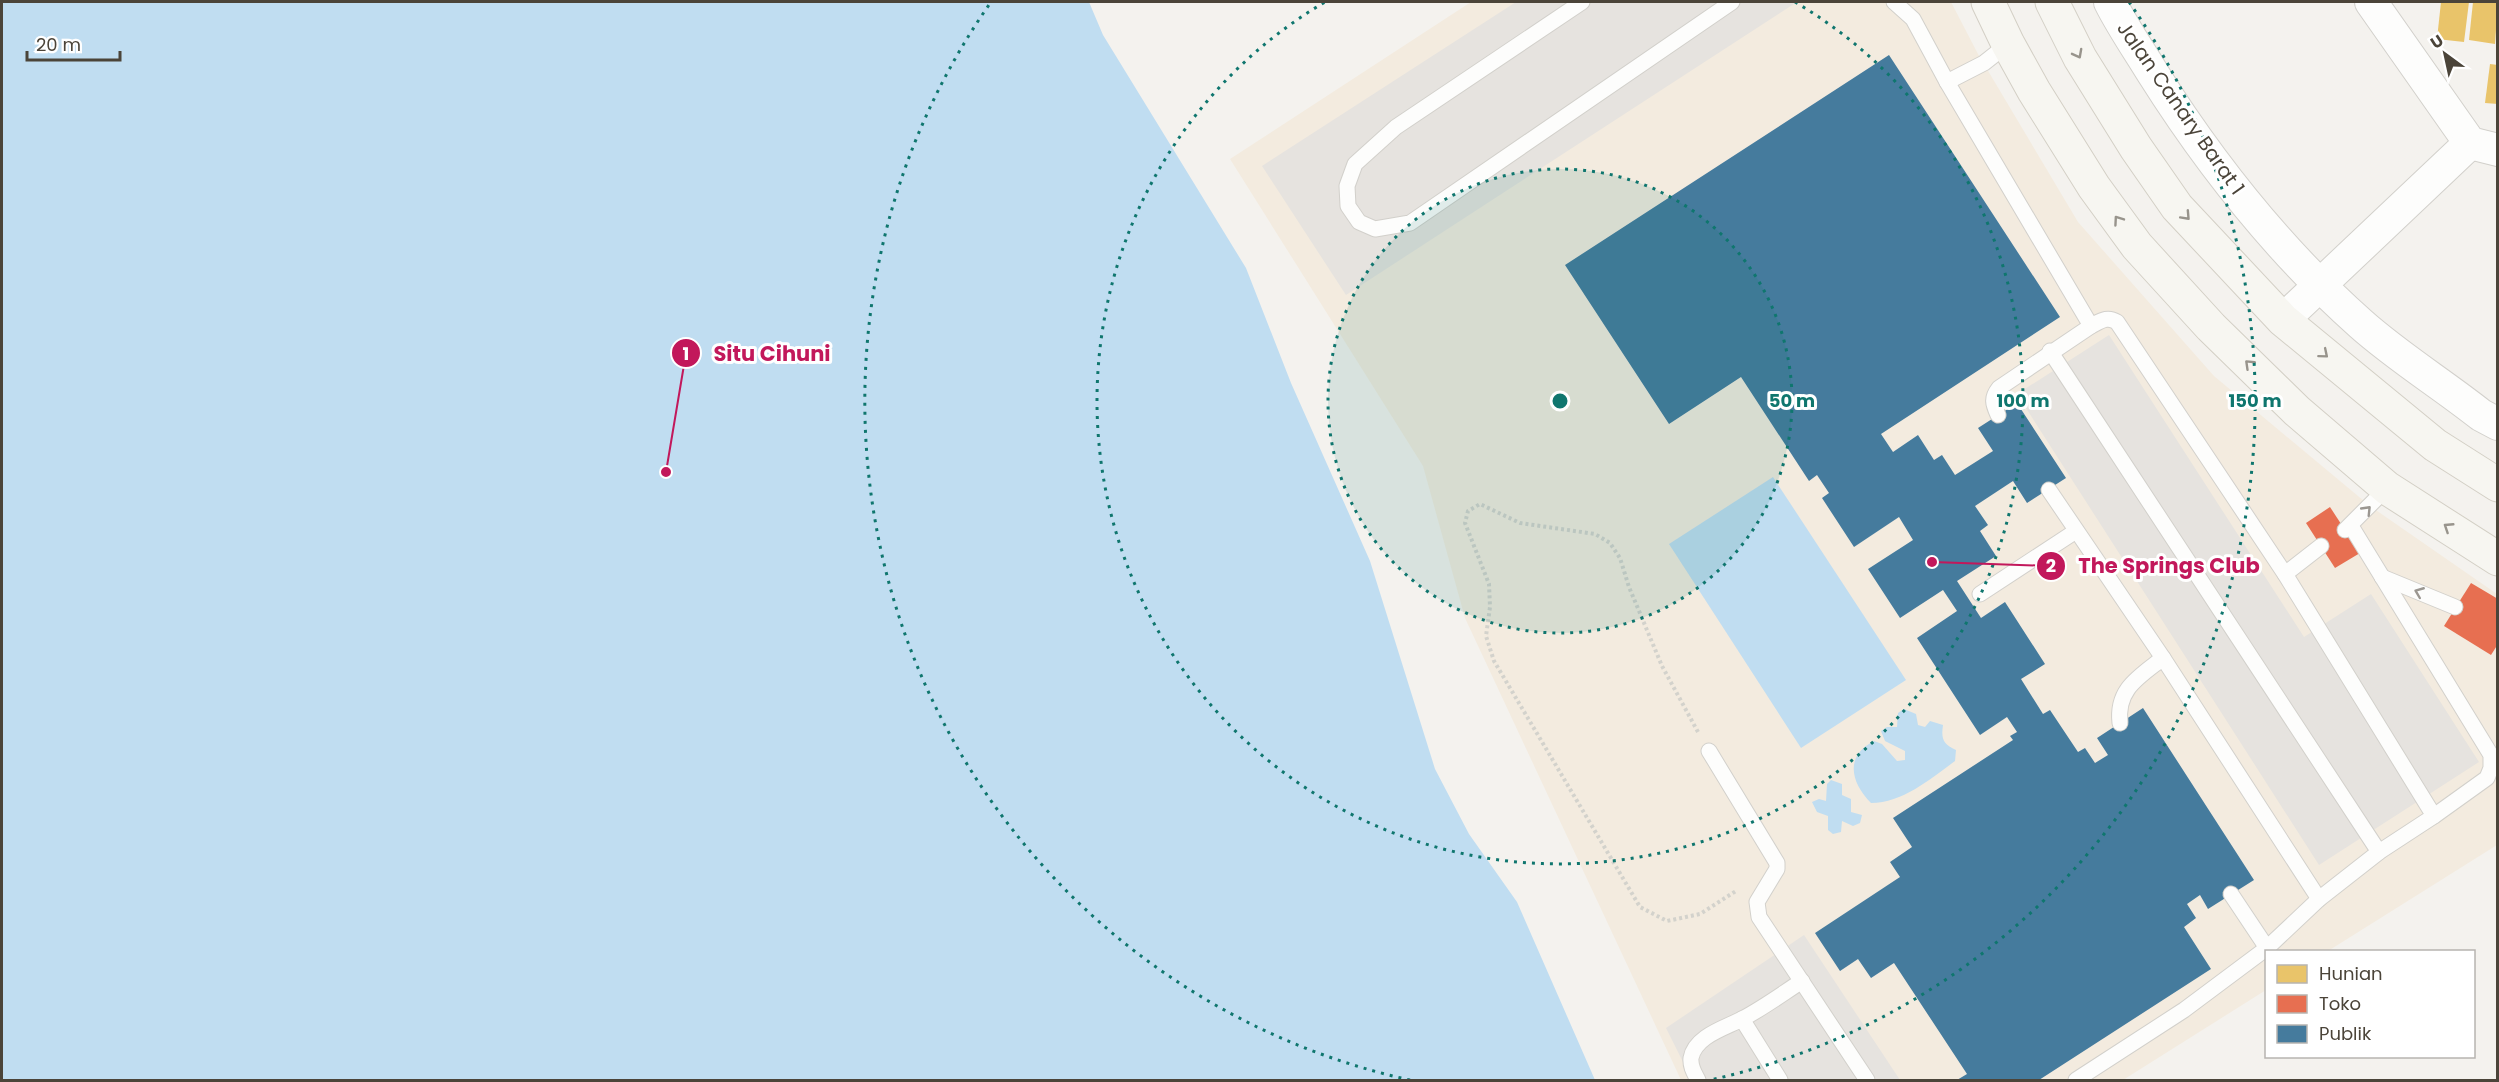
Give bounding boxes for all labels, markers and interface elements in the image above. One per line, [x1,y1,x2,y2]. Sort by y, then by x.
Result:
street label: Jalan Canary Barat 1 [2111,16,2251,200]
scale bar [27,24,120,62]
north arrow [2415,24,2475,84]
text: U [2426,29,2448,55]
text: 20 m [36,32,81,57]
one-way arrow [2071,48,2082,58]
one-way arrow [2179,210,2190,220]
one-way arrow [2114,216,2125,227]
callout: Situ Cihuni [671,334,842,373]
text: Situ Cihuni [713,339,831,368]
text: 1 [683,341,689,366]
one-way arrow [2317,347,2328,358]
one-way arrow [2246,360,2256,371]
text: 50 m [1769,388,1815,413]
text: 100 m [1996,388,2050,413]
text: 150 m [2228,388,2282,413]
centre of rings [1550,391,1570,411]
one-way arrow [2360,506,2371,516]
one-way arrow [2444,523,2455,534]
callout: The Springs Club [2036,546,2271,585]
text: The Springs Club [2078,551,2260,580]
text: 2 [2046,553,2056,578]
one-way arrow [2414,587,2424,600]
legend [2265,950,2475,1058]
text: Hunian [2319,961,2383,986]
text: Toko [2319,991,2361,1016]
text: Publik [2319,1021,2372,1046]

